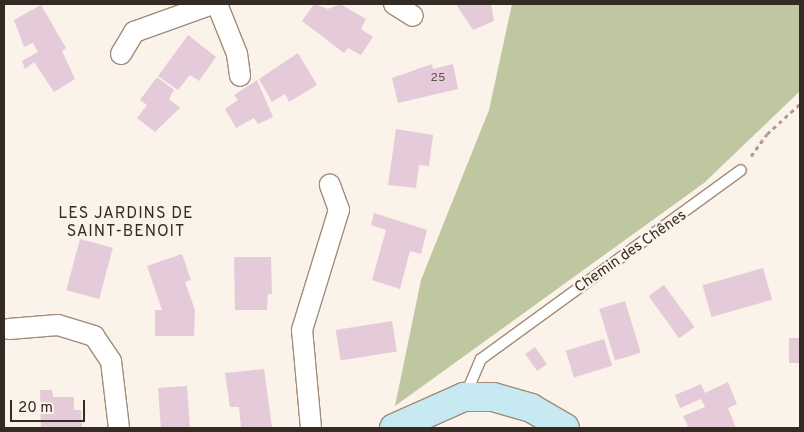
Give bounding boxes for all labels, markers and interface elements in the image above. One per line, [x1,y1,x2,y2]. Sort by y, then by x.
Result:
house number: 25 [431,72,445,86]
district label: LES JARDINS DE SAINT-BENOIT [57,204,195,242]
street label: Chemin des Chênes [572,207,690,297]
scale bar [12,390,88,422]
text: 20 m [18,399,53,418]

